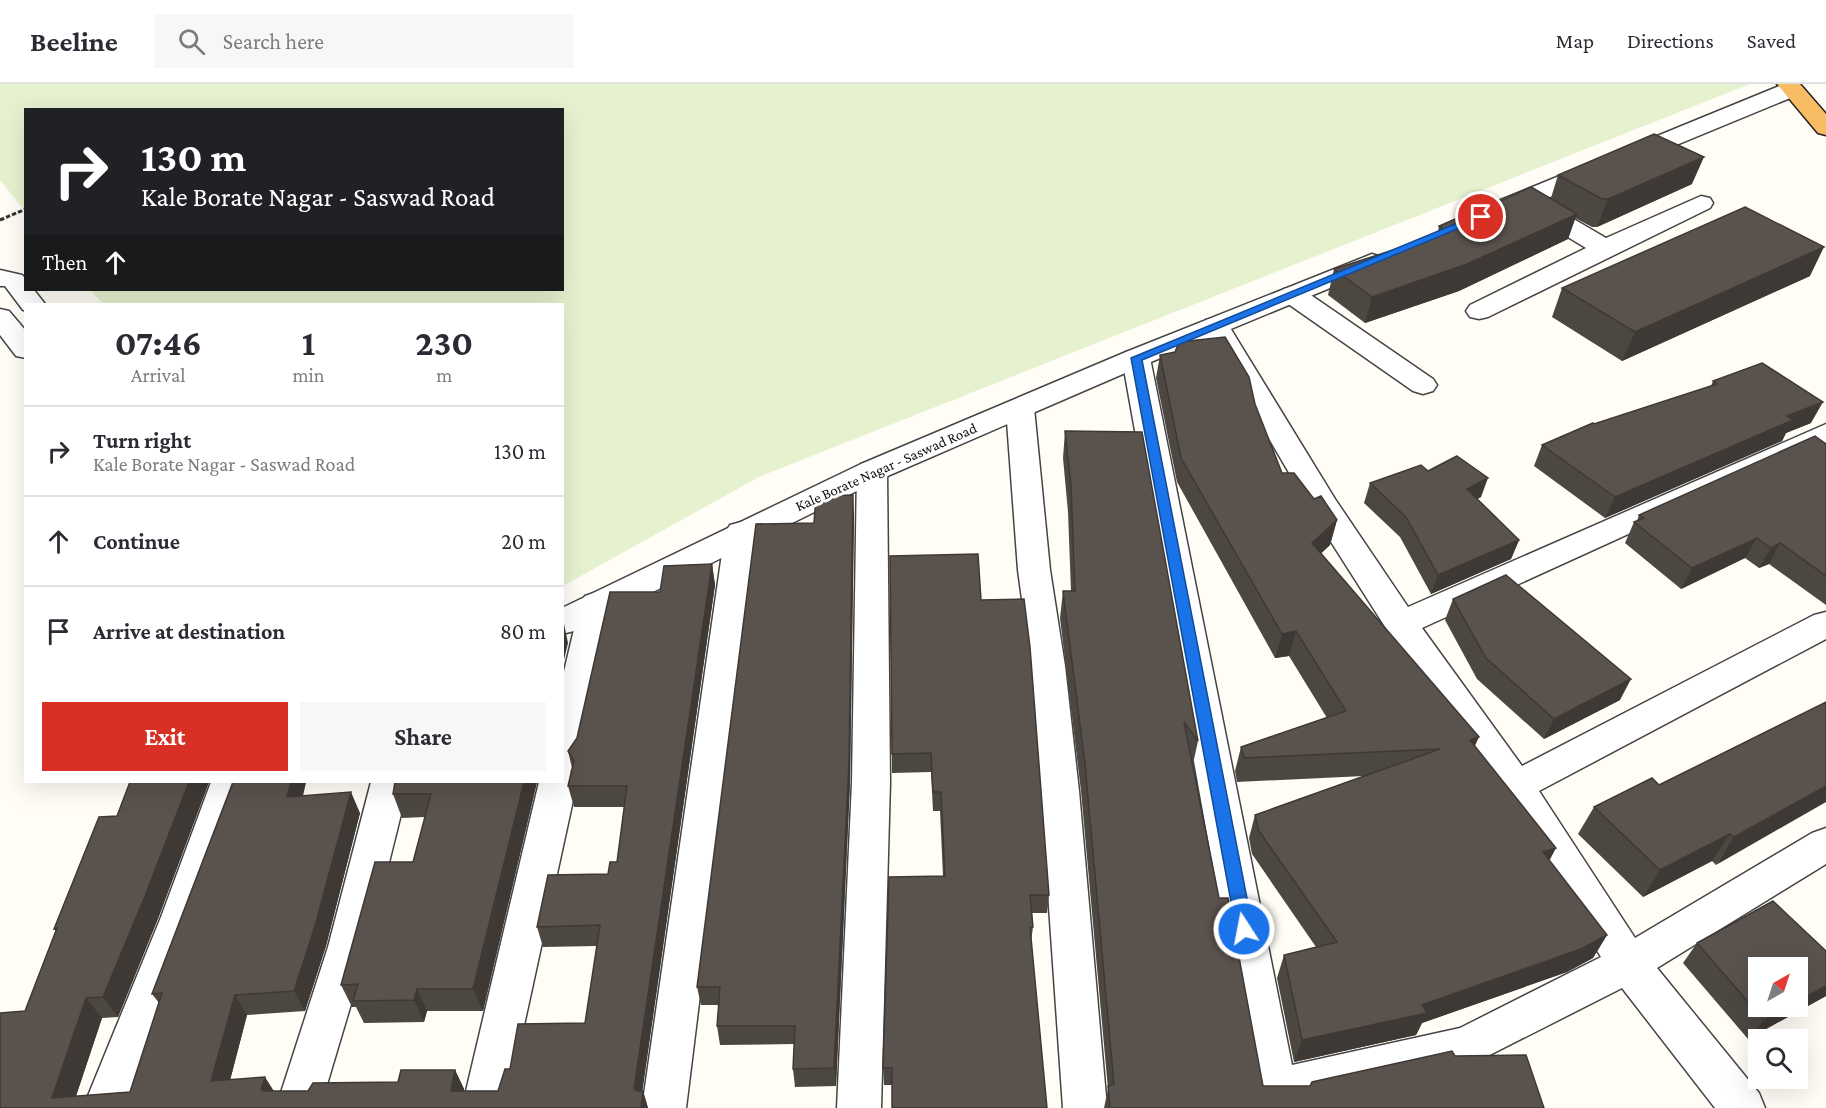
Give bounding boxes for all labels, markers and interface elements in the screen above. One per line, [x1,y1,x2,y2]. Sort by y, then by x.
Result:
search box [154,14,574,68]
icon: search [175,25,208,58]
text: Beeline [30,26,118,57]
text: Search here [223,29,324,54]
text: Map [1556,29,1594,53]
text: Directions [1627,29,1714,53]
text: Saved [1747,29,1796,53]
icon: right [42,132,120,210]
text: 130 m [141,133,246,180]
text: Kale Borate Nagar - Saswad Road [141,182,495,212]
pin [1455,191,1506,242]
icon: arrive [1464,200,1497,233]
icon: ahead [99,246,132,279]
text: Then [42,250,87,275]
text: 07:46 [115,323,202,363]
text: 1 [302,323,315,363]
text: 230 [415,323,473,363]
text: Arrival [131,364,185,386]
text: min [292,364,325,386]
text: m [436,364,452,386]
street label: Kale Borate Nagar - Saswad Road [793,420,980,515]
text: Turn right [93,428,191,453]
icon: right [42,435,75,468]
text: 130 m [494,439,546,464]
text: Kale Borate Nagar - Saswad Road [93,453,355,475]
icon: ahead [42,525,75,558]
text: Continue [93,529,180,554]
text: 20 m [501,529,546,554]
icon: arrive [42,615,75,648]
text: Arrive at destination [93,619,285,644]
text: 80 m [500,619,546,644]
button: Exit [42,702,288,771]
button: Share [300,702,546,771]
position arrow [1212,897,1276,961]
north arrow [1748,957,1808,1017]
map controls [1748,957,1808,1089]
button: search [1748,1029,1808,1089]

